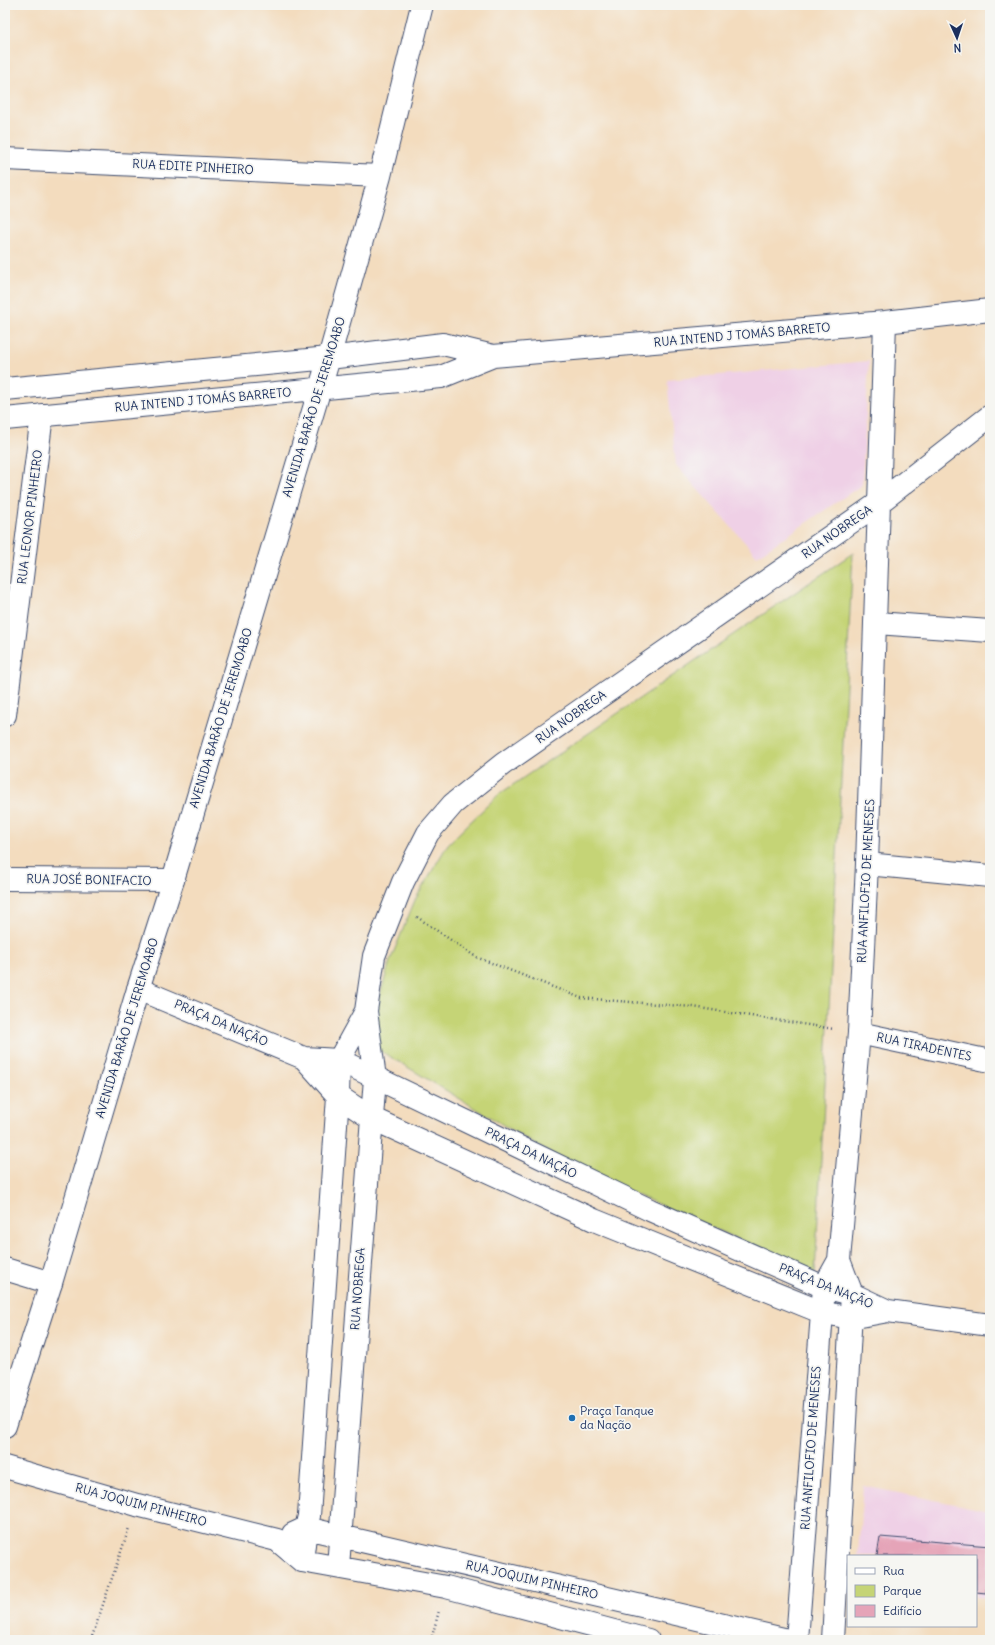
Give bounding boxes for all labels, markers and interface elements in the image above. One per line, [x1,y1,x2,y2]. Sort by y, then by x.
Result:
north arrow [937,18,977,58]
text: N [953,41,962,55]
street label: RUA EDITE PINHEIRO [132,156,254,177]
street label: AVENIDA BARÃO DE JEREMOABO [279,315,348,499]
street label: RUA INTEND J TOMÁS BARRETO [653,319,831,350]
street label: RUA INTEND J TOMÁS BARRETO [114,384,292,415]
street label: RUA LEONOR PINHEIRO [14,449,45,585]
street label: RUA NOBREGA [799,502,875,561]
street label: AVENIDA BARÃO DE JEREMOABO [186,626,255,810]
street label: RUA NOBREGA [533,687,609,746]
street label: RUA ANFILOFIO DE MENESES [854,798,877,964]
street label: RUA JOSÉ BONIFACIO [26,871,152,888]
street label: AVENIDA BARÃO DE JEREMOABO [92,936,161,1120]
street label: PRAÇA DA NAÇÃO [172,996,270,1049]
street label: RUA TIRADENTES [875,1029,973,1064]
street label: PRAÇA DA NAÇÃO [483,1124,580,1181]
street label: RUA NOBREGA [347,1247,368,1331]
street label: PRAÇA DA NAÇÃO [777,1260,876,1311]
street label: RUA ANFILOFIO DE MENESES [797,1365,824,1531]
place label: Praça Tanque da Nação [580,1403,654,1432]
marker: Praça Tanque da Nação [567,1413,577,1423]
street label: RUA JOQUIM PINHEIRO [74,1480,208,1529]
legend [847,1555,977,1627]
street label: RUA JOQUIM PINHEIRO [464,1557,600,1602]
text: Rua [883,1563,905,1578]
text: Parque [883,1583,922,1598]
text: Edifício [883,1603,922,1618]

